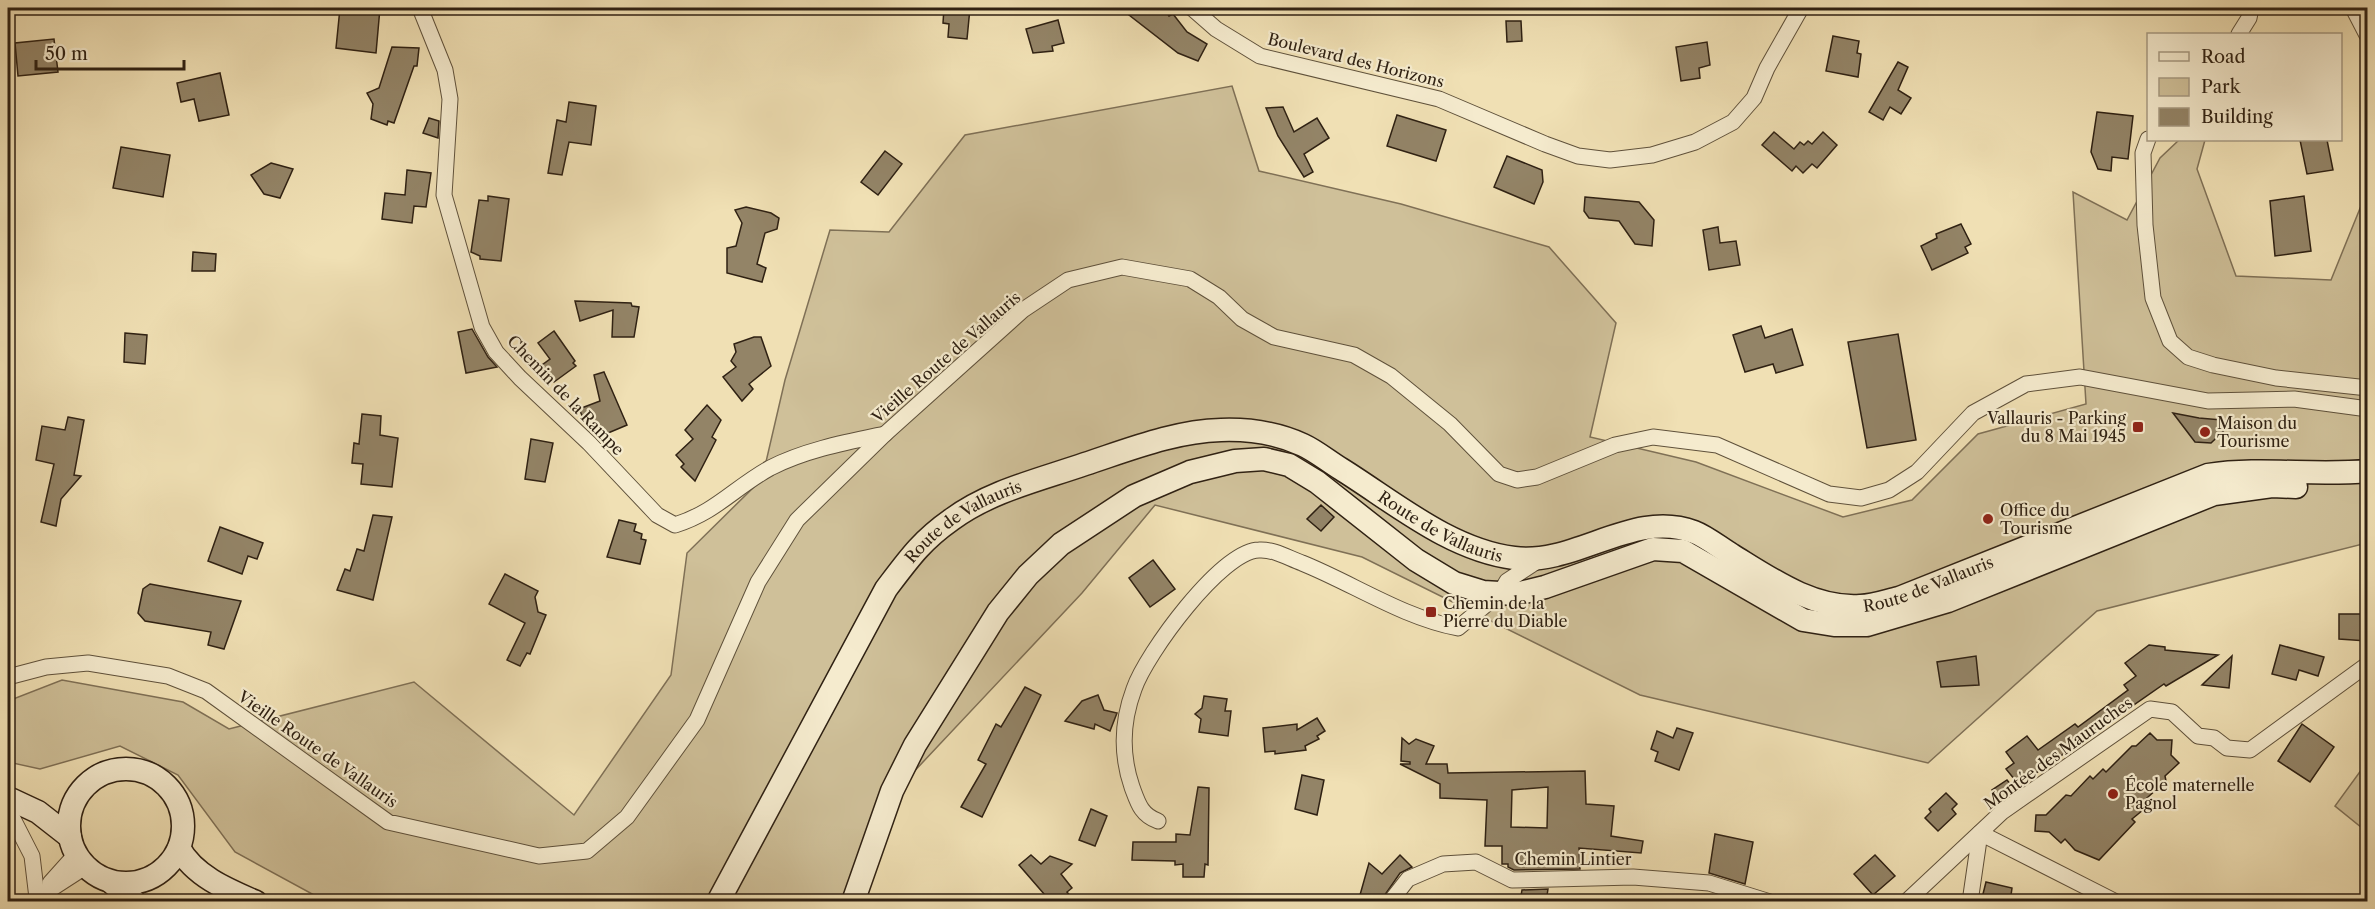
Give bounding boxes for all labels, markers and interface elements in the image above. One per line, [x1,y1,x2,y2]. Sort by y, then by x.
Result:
street label: Boulevard des Horizons [1266,28,1446,92]
scale bar [36,33,184,71]
legend [2147,33,2342,141]
text: 50 m [45,43,88,65]
text: Road [2201,46,2246,68]
text: Park [2201,76,2242,98]
text: Building [2201,106,2273,128]
street label: Vieille Route de Vallauris [867,287,1024,428]
street label: Chemin de la Rampe [503,331,629,459]
place label: Vallauris - Parking du 8 Mai 1945 [1986,408,2127,446]
place label: Maison du Tourisme [2217,413,2297,451]
marker: Vallauris - Parking du 8 Mai 1945 [2131,420,2145,434]
marker: Maison du Tourisme [2198,425,2212,439]
street label: Route de Vallauris [900,476,1024,567]
street label: Route de Vallauris [1375,487,1505,566]
place label: Office du Tourisme [2000,500,2073,538]
marker: Office du Tourisme [1981,512,1995,526]
street label: Route de Vallauris [1862,551,1996,616]
place label: Chemin de la Pierre du Diable [1443,593,1567,631]
marker: Chemin de la Pierre du Diable [1424,605,1438,619]
street label: Vieille Route de Vallauris [233,686,402,812]
street label: Montée des Mauruches [1980,692,2136,814]
place label: École maternelle Pagnol [2125,775,2254,813]
marker: École maternelle Pagnol [2106,787,2120,801]
street label: Chemin Lintier [1515,849,1632,869]

